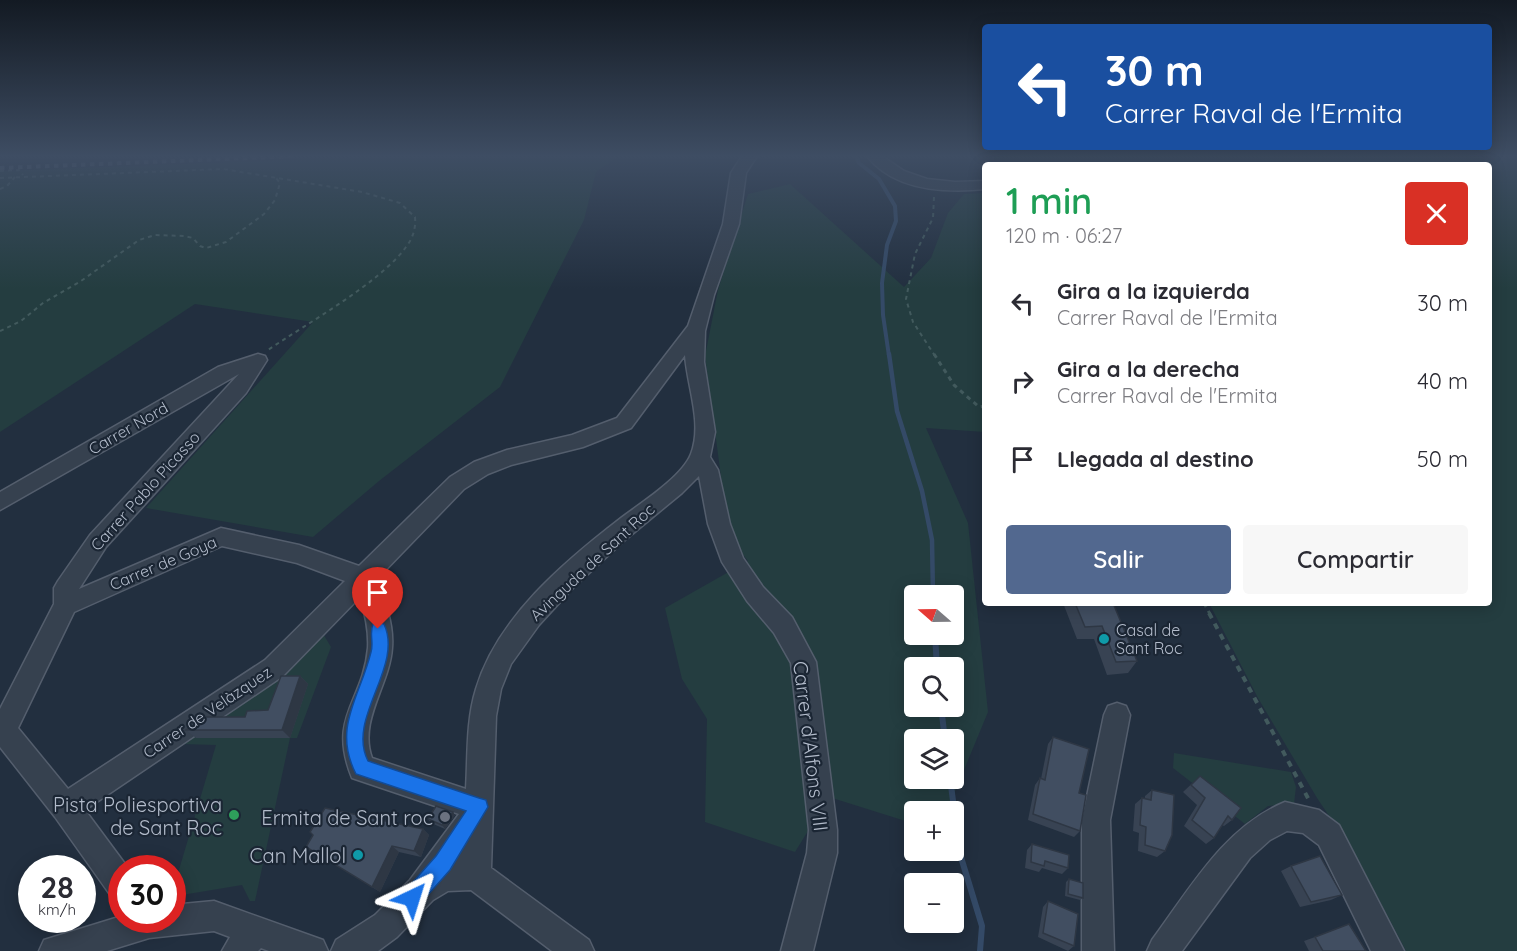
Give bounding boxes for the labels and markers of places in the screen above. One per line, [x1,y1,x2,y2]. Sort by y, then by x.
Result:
pin [352,567,403,629]
place label: Casal de Sant Roc [1116,620,1182,658]
marker: Casal de Sant Roc [1097,632,1111,646]
place label: Pista Poliesportiva de Sant Roc [53,792,222,840]
place label: Ermita de Sant roc [261,805,433,830]
marker: Pista Poliesportiva de Sant Roc [227,808,241,822]
marker: Ermita de Sant roc [438,810,452,824]
place label: Can Mallol [249,843,346,868]
marker: Can Mallol [351,848,365,862]

